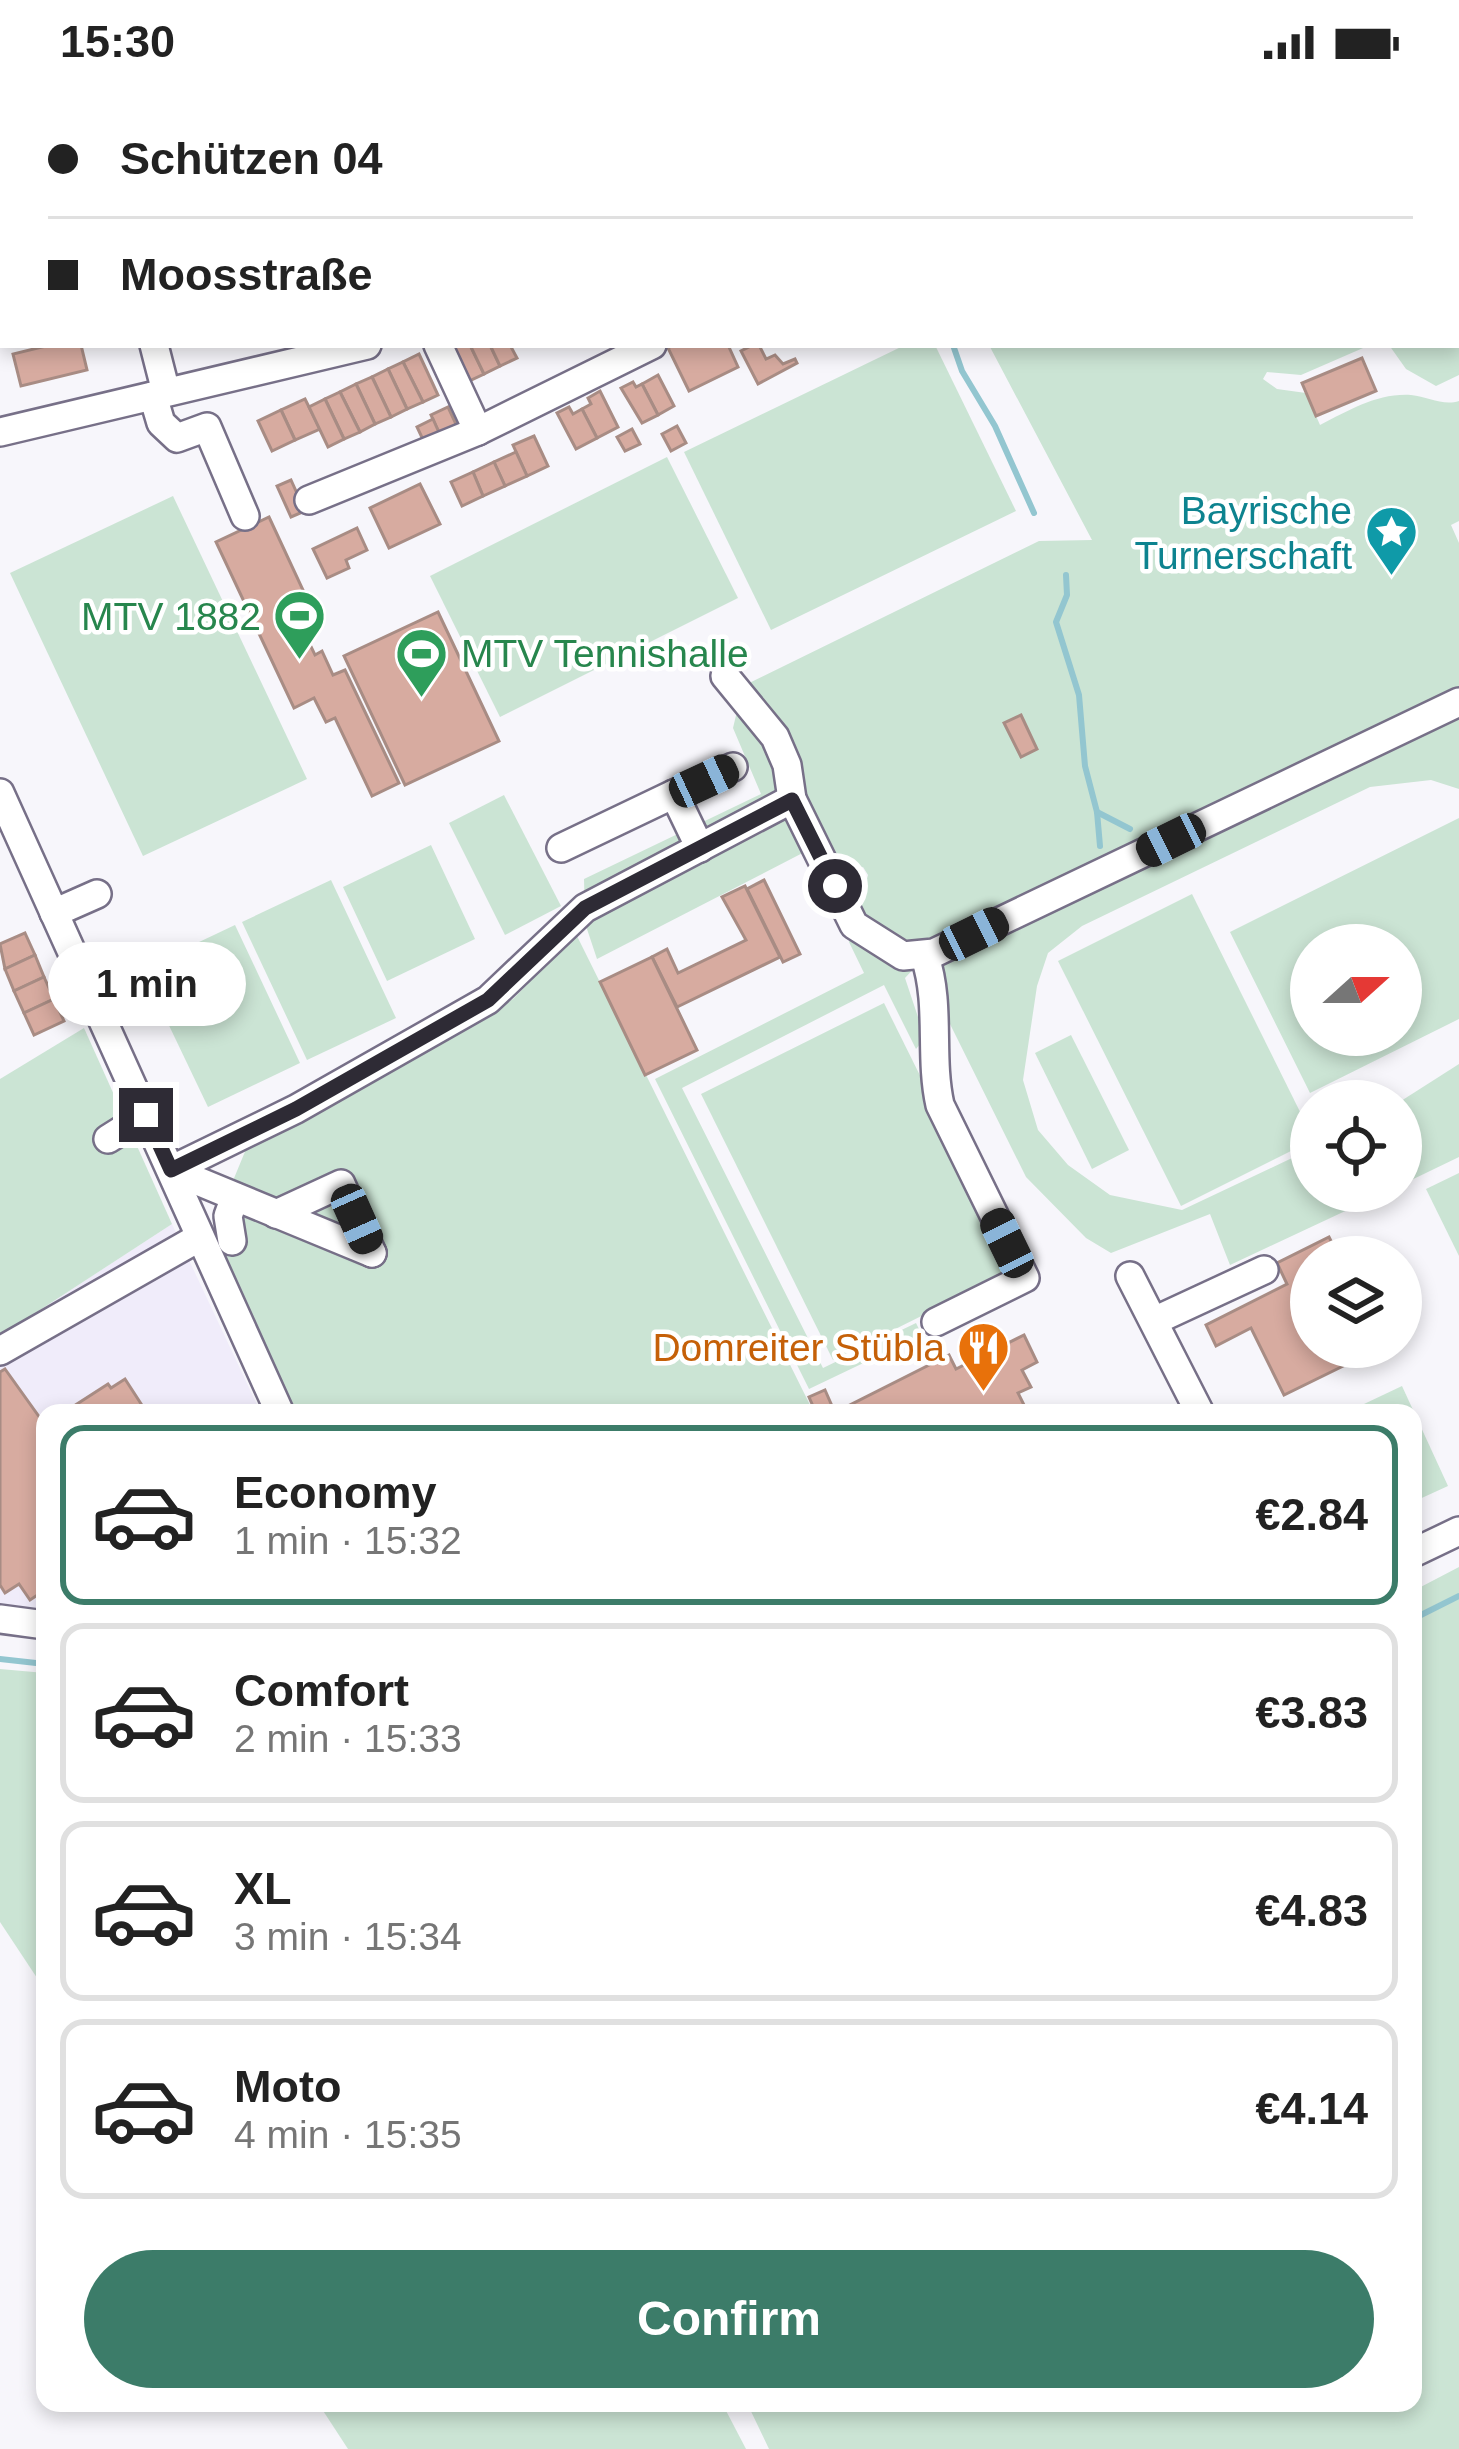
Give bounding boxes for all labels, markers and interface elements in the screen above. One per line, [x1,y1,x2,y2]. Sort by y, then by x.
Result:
text: 15:30 [60,16,175,67]
text: Schützen 04 [120,133,383,184]
text: Moosstraße [120,249,373,300]
place label: Bayrische Turnerschaft [1135,489,1352,577]
place icon: Bayrische Turnerschaft [1363,504,1419,578]
sports icon: MTV 1882 [272,588,328,662]
place label: MTV 1882 [81,595,261,638]
sports icon: MTV Tennishalle [394,625,450,699]
place label: MTV Tennishalle [461,632,749,675]
car [664,749,744,813]
car [1131,808,1211,872]
route start [808,859,862,913]
car [934,902,1014,966]
north arrow [1290,924,1422,1056]
map controls [1290,924,1422,1368]
callout: 1 min [47,941,245,1025]
text: 1 min [96,962,198,1005]
button: locate [1290,1080,1422,1212]
route end [119,1088,173,1142]
car [326,1179,388,1259]
car [975,1203,1039,1283]
button: layers [1290,1236,1422,1368]
restaurant icon: Domreiter Stübla [956,1319,1012,1393]
place label: Domreiter Stübla [652,1326,945,1369]
icon: car [90,1461,198,1569]
text: Economy [234,1467,437,1518]
text: €2.84 [1255,1489,1368,1540]
text: 1 min · 15:32 [234,1519,462,1562]
icon: car [90,1659,198,1767]
text: Comfort [234,1665,409,1716]
text: €3.83 [1255,1687,1368,1738]
text: 2 min · 15:33 [234,1717,462,1760]
icon: car [90,1857,198,1965]
text: XL [234,1863,292,1914]
text: €4.83 [1255,1885,1368,1936]
text: 3 min · 15:34 [234,1915,462,1958]
icon: car [90,2055,198,2163]
text: Moto [234,2061,341,2112]
text: €4.14 [1255,2083,1368,2134]
text: 4 min · 15:35 [234,2113,462,2156]
button: Confirm [84,2250,1374,2388]

